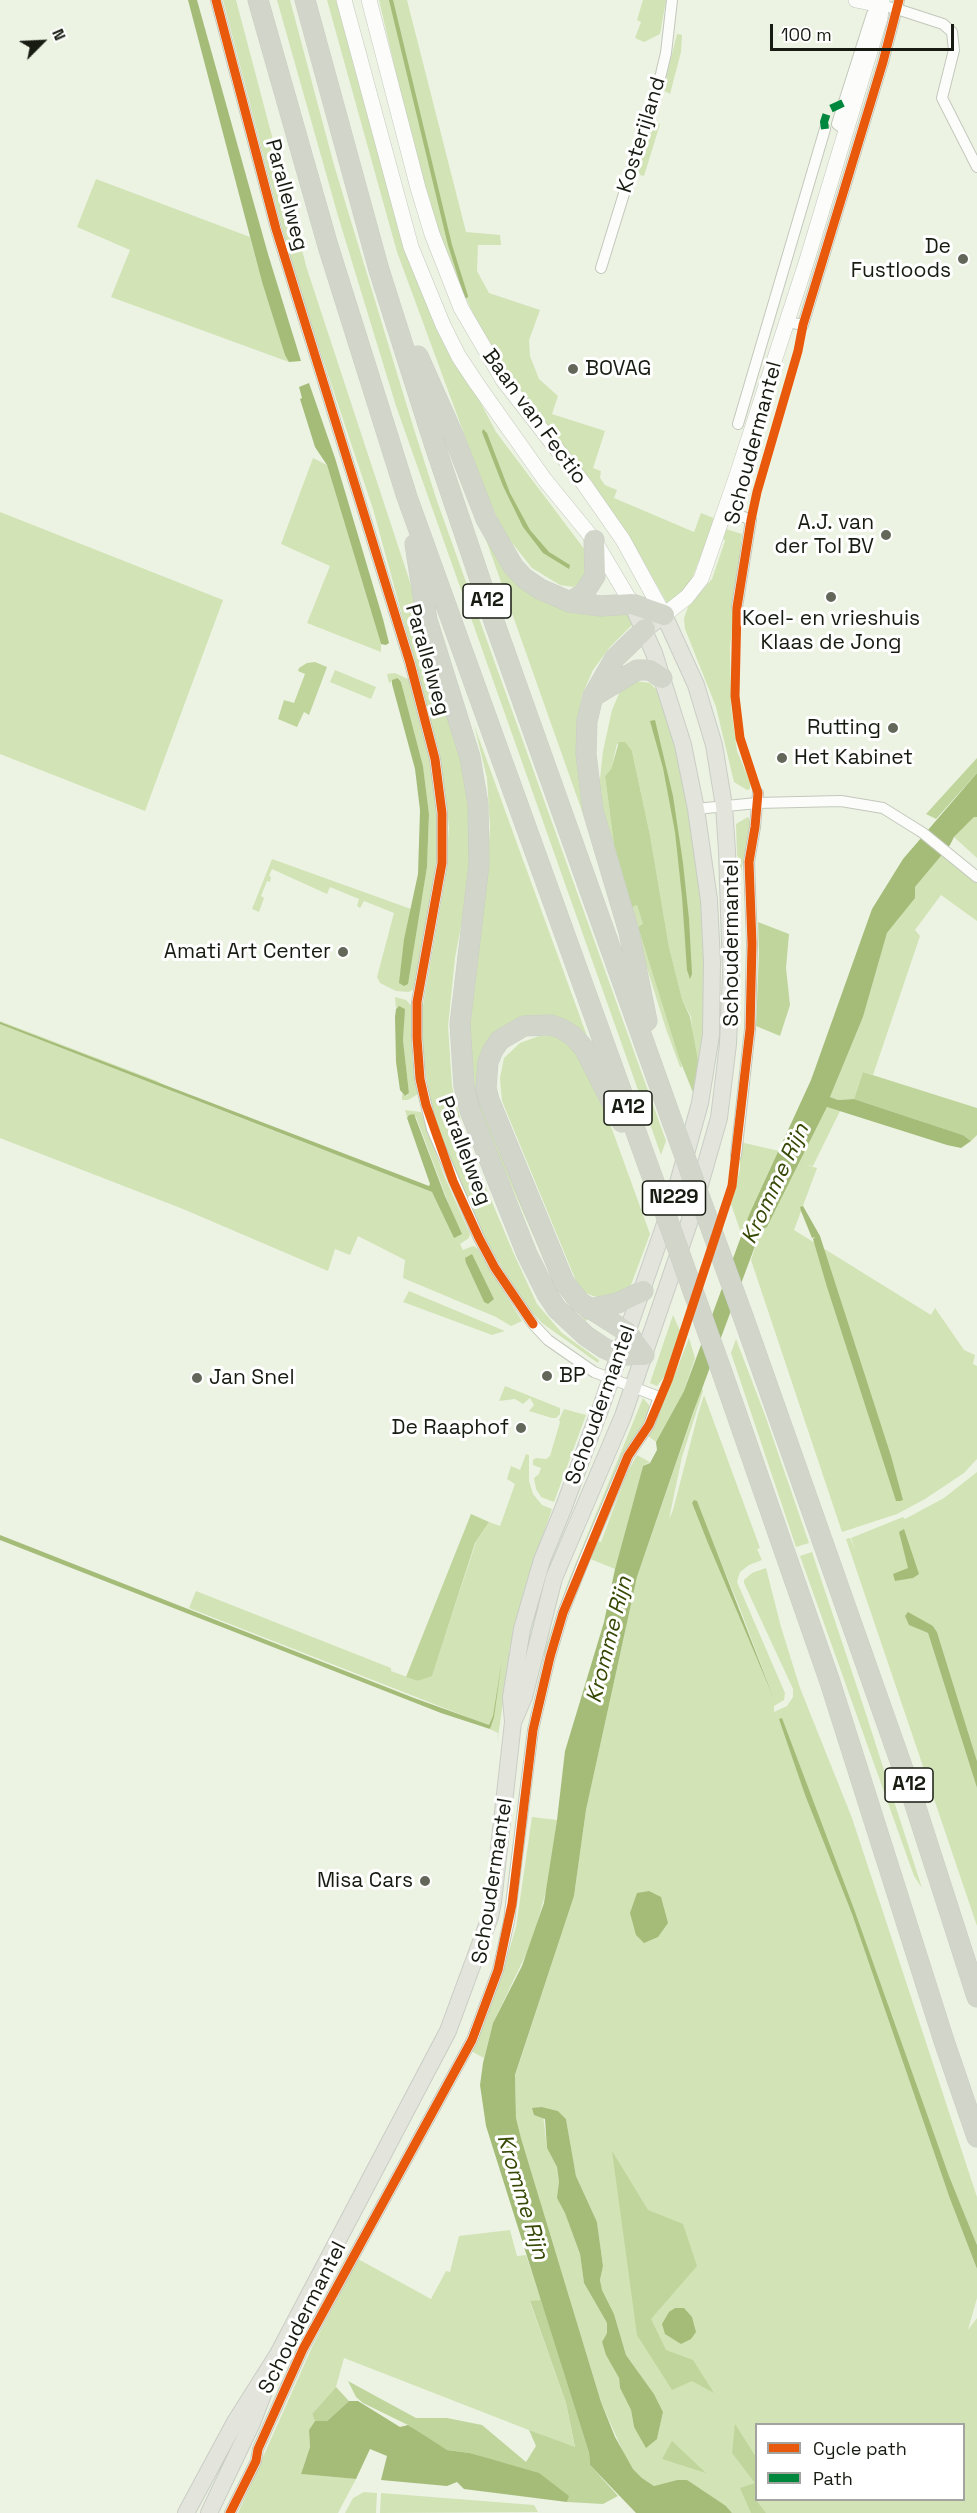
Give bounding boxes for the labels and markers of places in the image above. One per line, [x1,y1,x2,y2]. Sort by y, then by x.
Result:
place label: De Fustloods [851,234,951,284]
marker: De Fustloods [956,252,970,266]
place label: BOVAG [585,356,651,382]
marker: BOVAG [566,362,580,376]
place label: A.J. van der Tol BV [774,510,874,560]
marker: A.J. van der Tol BV [879,528,893,542]
marker: Koel- en vrieshuis Klaas de Jong [824,590,838,604]
place label: Koel- en vrieshuis Klaas de Jong [742,606,920,656]
place label: Rutting [807,715,881,741]
marker: Rutting [886,721,900,735]
place label: Het Kabinet [794,745,913,771]
marker: Het Kabinet [775,751,789,765]
place label: Amati Art Center [164,939,331,965]
marker: Amati Art Center [336,945,350,959]
place label: BP [559,1363,586,1389]
place label: Jan Snel [209,1365,295,1391]
marker: BP [540,1369,554,1383]
marker: Jan Snel [190,1371,204,1385]
place label: De Raaphof [392,1415,509,1441]
marker: De Raaphof [514,1421,528,1435]
place label: Misa Cars [317,1868,413,1894]
marker: Misa Cars [418,1874,432,1888]

